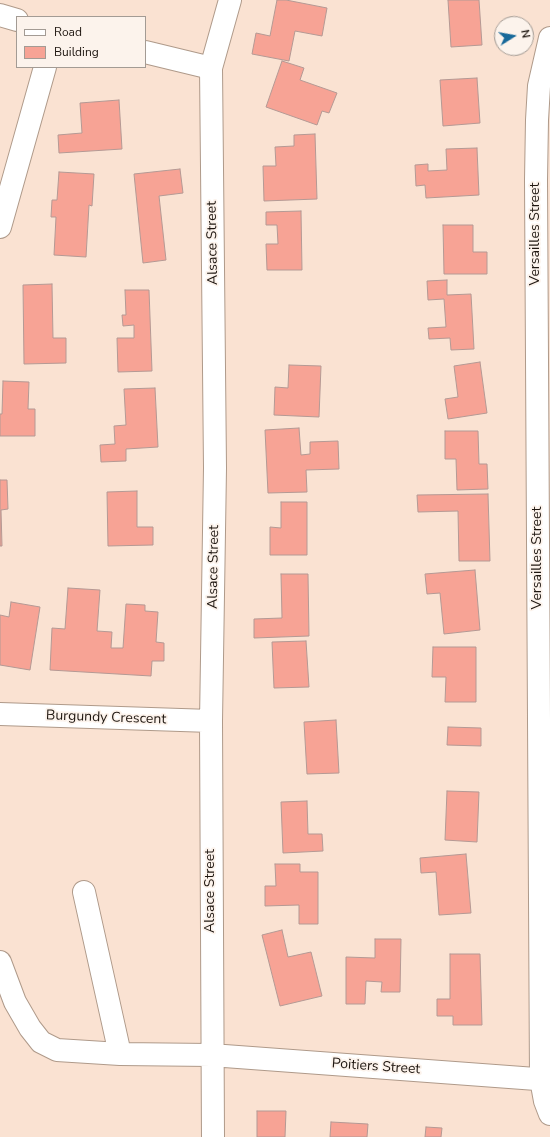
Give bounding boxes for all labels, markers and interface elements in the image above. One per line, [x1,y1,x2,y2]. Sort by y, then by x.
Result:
legend [16,16,146,68]
north arrow [494,16,534,56]
text: Road [54,24,82,40]
text: N [517,28,533,39]
text: Building [54,44,99,60]
street label: Versailles Street [528,183,544,285]
street label: Alsace Street [204,201,222,285]
street label: Versailles Street [530,507,546,609]
street label: Alsace Street [205,525,223,609]
street label: Burgundy Crescent [46,708,166,728]
street label: Alsace Street [203,849,219,933]
street label: Poitiers Street [331,1056,421,1078]

